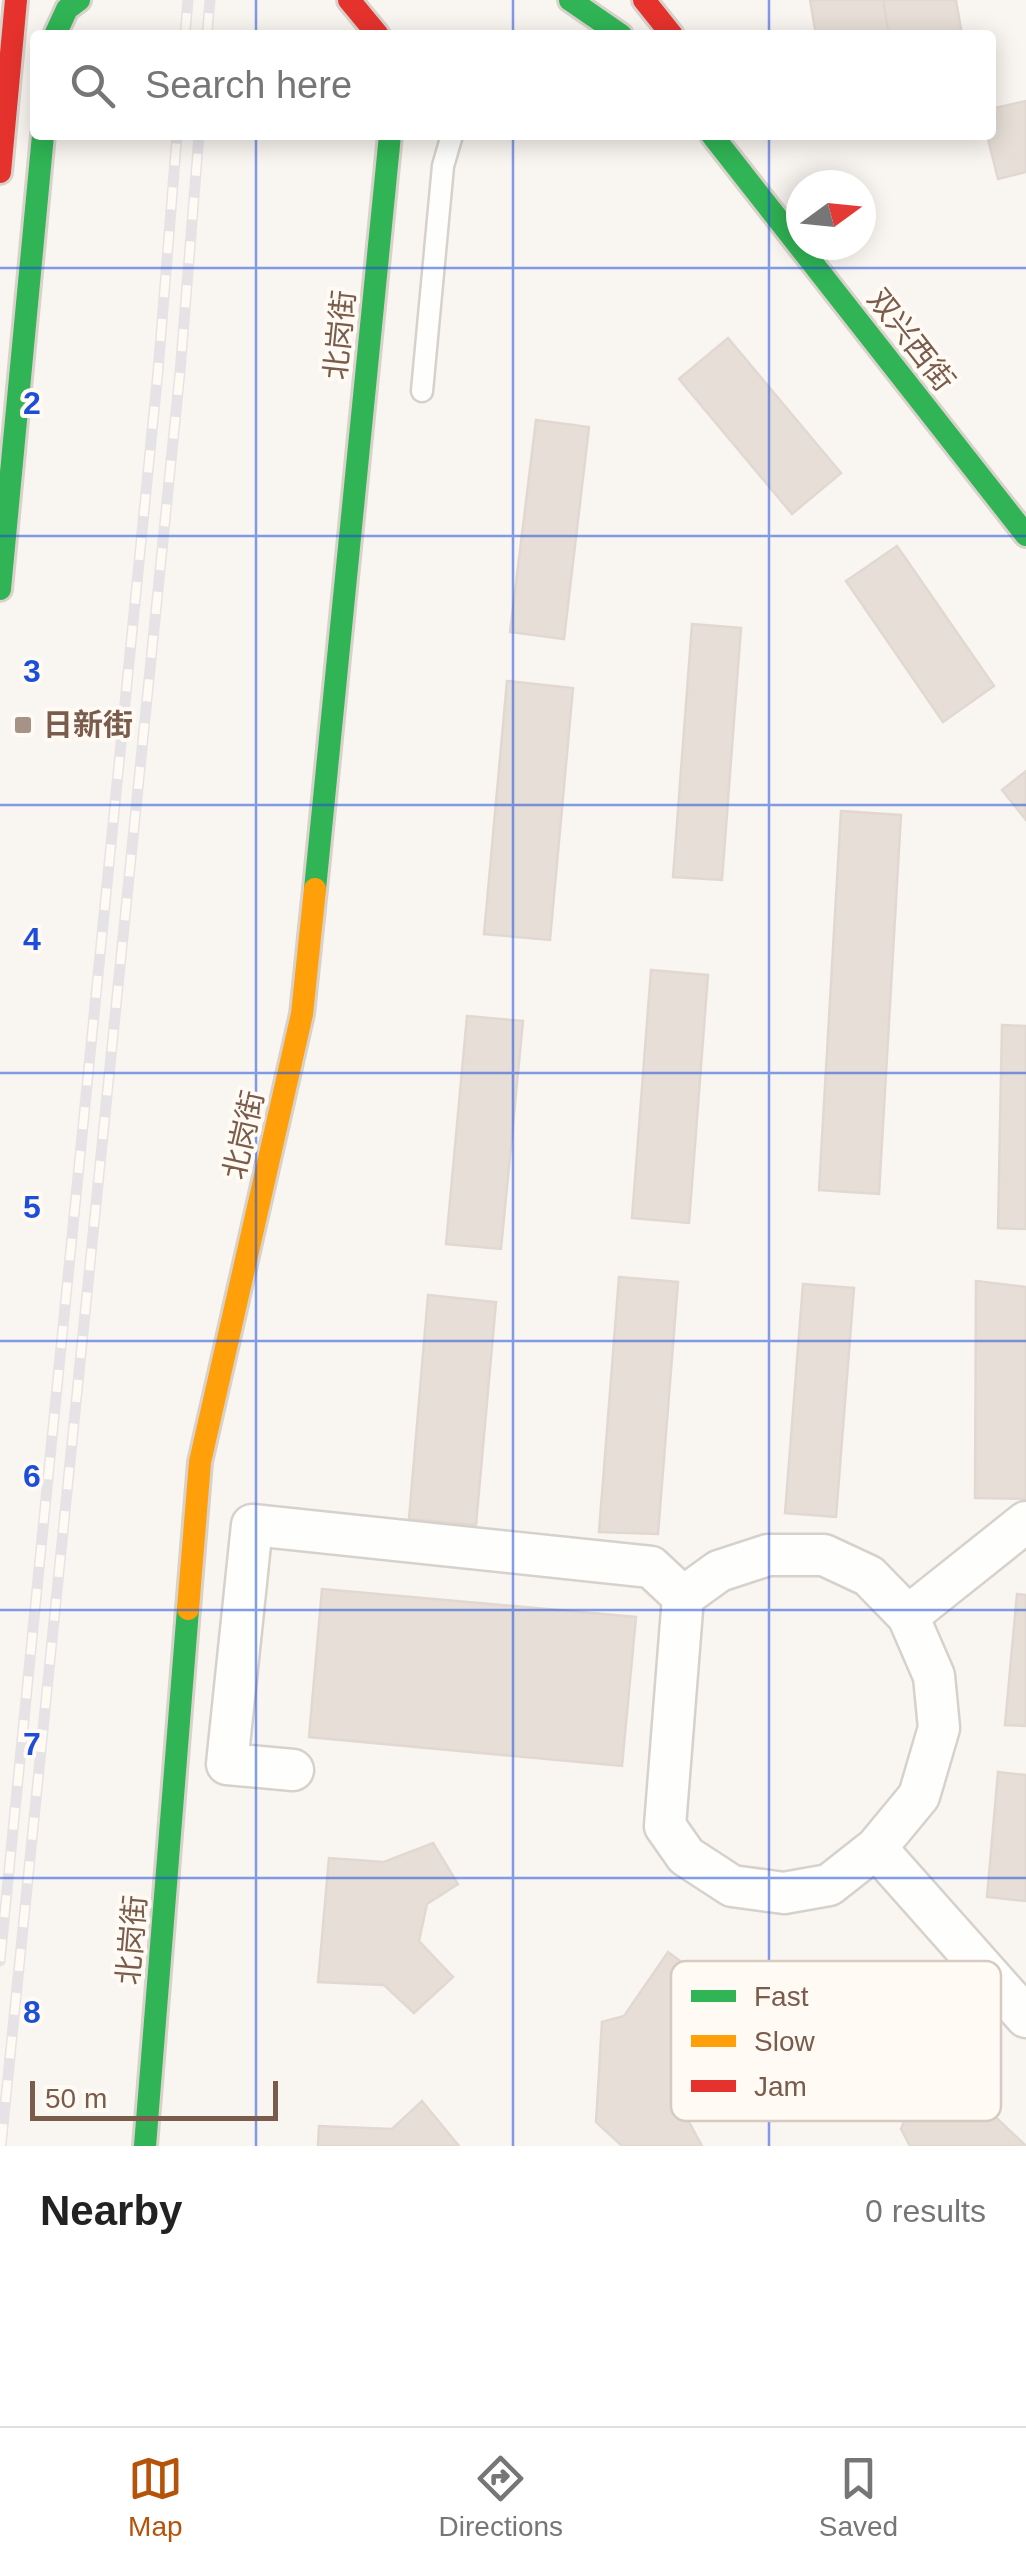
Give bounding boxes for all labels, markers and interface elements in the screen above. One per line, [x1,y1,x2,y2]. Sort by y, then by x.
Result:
search box [30,30,996,140]
icon: search [65,58,120,113]
text: Search here [145,64,352,106]
north arrow [786,170,876,260]
street label: 双兴西街 [861,282,961,397]
street label: 北岗街 [318,288,361,381]
text: 2 [23,385,41,421]
text: 3 [23,653,41,689]
place label: 日新街 [43,708,133,741]
marker: 日新街 [12,714,34,736]
text: 4 [23,921,41,957]
street label: 北岗街 [217,1087,270,1182]
text: 5 [23,1189,41,1225]
text: 6 [23,1458,41,1494]
text: 7 [23,1726,41,1762]
street label: 北岗街 [111,1894,152,1986]
legend [671,1961,1001,2121]
text: Fast [754,1981,809,2012]
text: 8 [23,1994,41,2030]
text: Slow [754,2026,815,2057]
text: Jam [754,2071,807,2102]
scale bar [30,2076,278,2120]
text: 50 m [45,2083,107,2114]
text: Nearby [40,2187,182,2234]
text: 0 results [865,2193,986,2229]
tab: Map [128,2451,183,2543]
tab: Directions [439,2451,563,2543]
tab: Saved [819,2451,898,2543]

